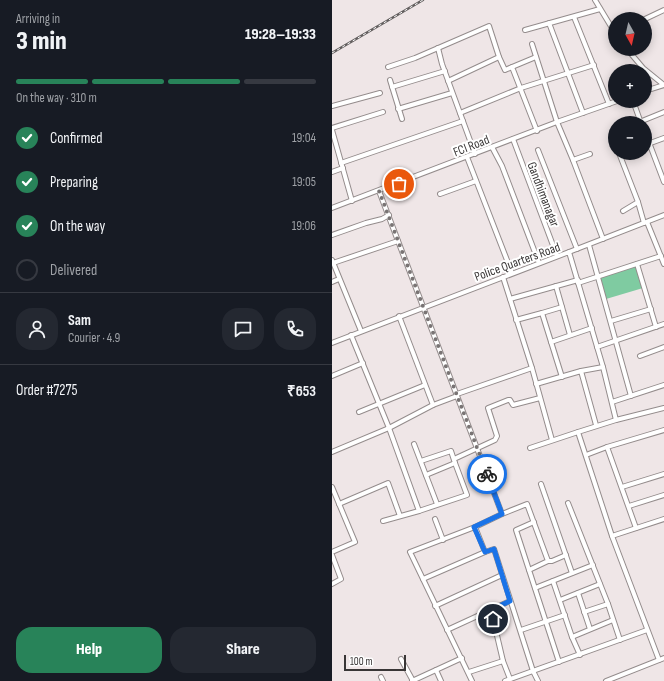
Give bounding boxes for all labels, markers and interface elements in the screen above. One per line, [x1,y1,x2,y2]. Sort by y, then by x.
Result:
text: Arriving in [16,11,60,27]
north arrow [608,12,652,56]
map controls [608,12,652,160]
text: 19:28–19:33 [245,25,316,44]
text: 3 min [16,26,67,57]
button: + [608,64,652,108]
text: On the way · 310 m [16,90,97,106]
button: − [608,116,652,160]
icon: check [16,127,38,149]
text: Confirmed [50,129,103,148]
text: 19:04 [292,130,316,146]
street label: FCI Road [451,132,492,160]
street label: Gandhimanagar [523,160,563,229]
pin [382,167,416,201]
icon: check [16,171,38,193]
text: Preparing [50,173,98,192]
icon: bag [388,173,410,195]
text: 19:05 [292,174,316,190]
icon: check [16,215,38,237]
text: On the way [50,217,105,236]
text: 19:06 [292,218,316,234]
street label: Police Quarters Road [472,239,562,285]
text: Delivered [50,261,97,280]
button: person [16,308,58,350]
button: chat [222,308,264,350]
button: phone [274,308,316,350]
text: Sam [68,311,91,330]
text: Courier · 4.9 [68,330,120,346]
text: Order #7275 [16,381,77,400]
text: ₹653 [287,382,316,401]
courier [467,454,507,494]
icon: bike [476,463,498,485]
pin [476,602,510,636]
icon: home [482,608,504,630]
button: Help [16,627,162,673]
button: Share [170,627,316,673]
scale bar [344,653,406,672]
text: 100 m [350,655,372,668]

